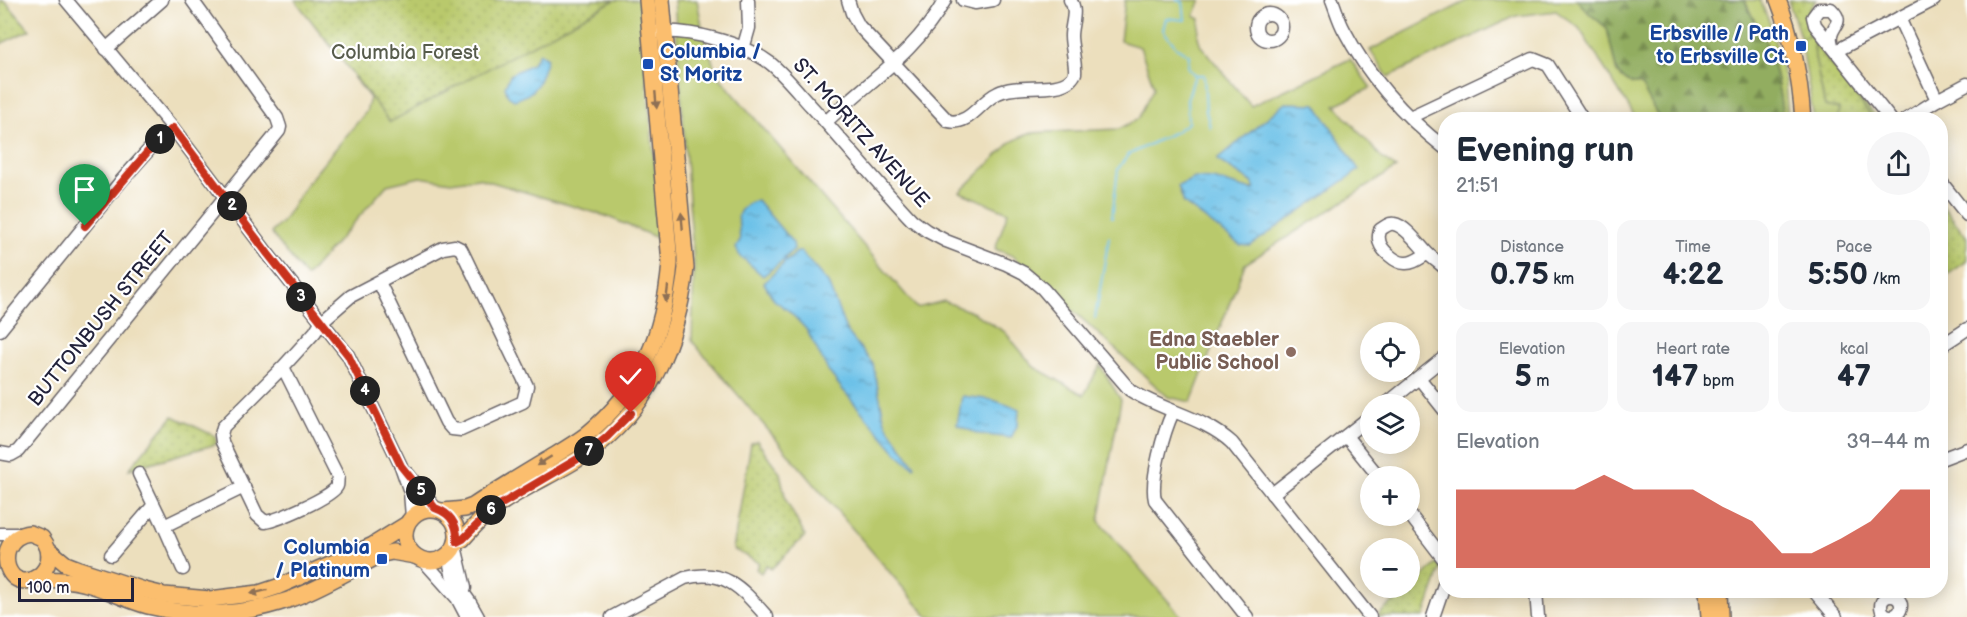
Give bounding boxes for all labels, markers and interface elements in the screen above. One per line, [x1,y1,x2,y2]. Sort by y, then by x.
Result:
place label: Erbsville / Path to Erbsville Ct. [1649,22,1789,69]
marker: Erbsville / Path to Erbsville Ct. [1794,39,1808,53]
place label: Columbia / St Moritz [660,40,761,87]
park label: Columbia Forest [331,41,479,65]
street label: ST. MORITZ AVENUE [788,53,934,213]
marker: Columbia / St Moritz [641,57,655,71]
one-way arrow [651,91,661,110]
pin: 1 [145,124,175,154]
text: 1 [157,129,163,148]
text: Evening run [1456,131,1634,171]
button: share [1867,132,1930,195]
pin [59,164,110,226]
icon: arrive [68,173,101,206]
text: 21:51 [1456,174,1498,198]
pin: 2 [217,191,247,221]
text: 2 [227,196,237,215]
one-way arrow [677,211,687,230]
street label: BUTTONBUSH STREET [23,227,179,411]
text: Distance [1500,238,1564,257]
text: Time [1675,238,1711,257]
text: Pace [1836,238,1872,257]
text: 0.75 [1490,257,1549,293]
text: 4:22 [1663,257,1723,293]
text: 5:50 [1807,257,1868,293]
text: km [1549,270,1574,289]
text: /km [1868,270,1901,289]
pin: 3 [286,282,316,312]
one-way arrow [662,285,671,304]
text: 3 [296,287,306,306]
map controls [1360,322,1420,598]
button: locate [1360,322,1420,382]
place label: Edna Staebler Public School [1149,328,1280,375]
text: Elevation [1499,340,1565,359]
text: Heart rate [1656,340,1730,359]
text: kcal [1840,340,1868,359]
marker: Edna Staebler Public School [1284,345,1298,359]
pin [605,351,656,413]
text: 5 [1515,359,1532,395]
text: 147 [1652,359,1699,395]
text: 47 [1837,359,1871,395]
icon: check [614,360,647,393]
text: m [1532,372,1549,391]
text: bpm [1699,372,1734,391]
pin: 4 [350,376,380,406]
text: 4 [360,381,370,400]
button: layers [1360,394,1420,454]
text: Elevation [1456,430,1539,454]
text: 39–44 m [1847,430,1930,454]
pin: 7 [574,436,604,466]
text: 7 [585,441,593,460]
one-way arrow [536,456,552,467]
button: + [1360,466,1420,526]
pin: 5 [406,476,436,506]
text: 5 [416,481,426,500]
pin: 6 [476,495,506,525]
text: 6 [486,500,496,519]
place label: Columbia / Platinum [275,536,370,583]
button: − [1360,538,1420,598]
marker: Columbia / Platinum [375,552,389,566]
scale bar [18,575,134,602]
text: 100 m [27,579,70,598]
one-way arrow [250,588,268,598]

